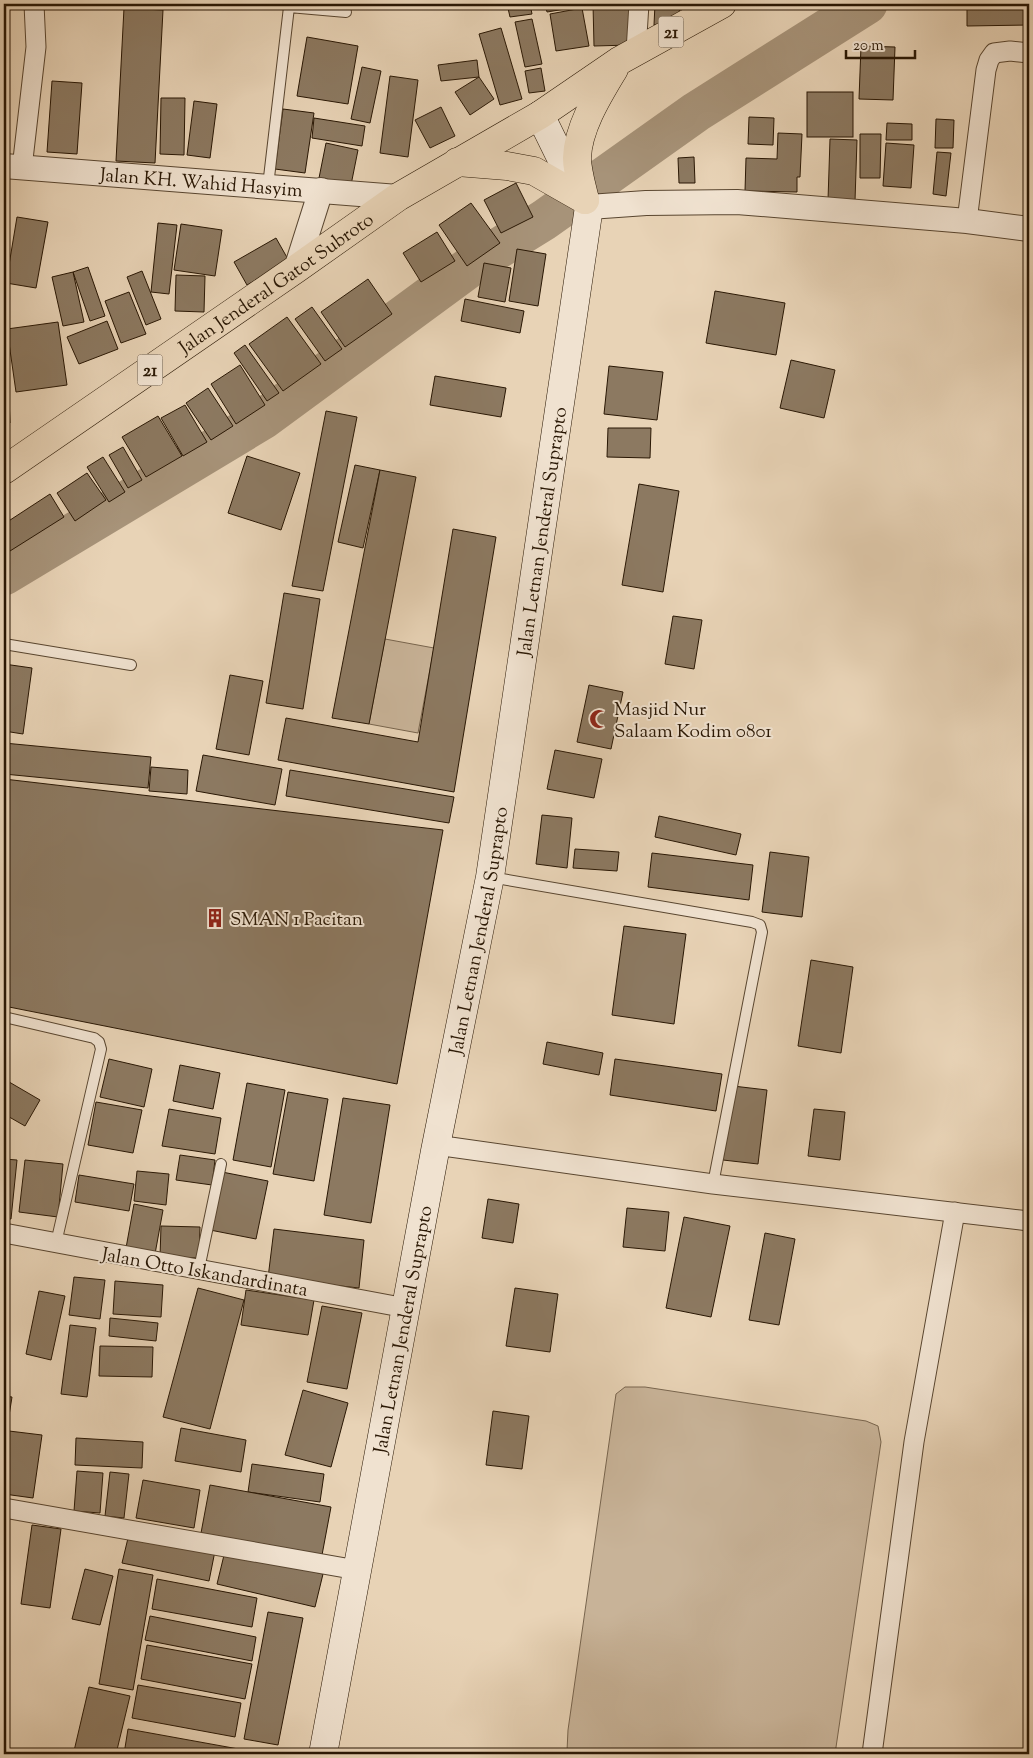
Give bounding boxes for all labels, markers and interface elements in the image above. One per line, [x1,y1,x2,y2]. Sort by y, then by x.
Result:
road number: 21 [658,16,684,48]
scale bar [846,28,914,60]
text: 20 m [853,36,884,57]
street label: Jalan KH. Wahid Hasyim [98,163,304,205]
street label: Jalan Jenderal Gatot Subroto [173,207,380,362]
road number: 21 [138,354,162,386]
street label: Jalan Letnan Jenderal Suprapto [512,405,575,659]
place label: Masjid Nur Salaam Kodim 0801 [614,697,772,746]
mosque icon: Masjid Nur Salaam Kodim 0801 [588,708,610,730]
street label: Jalan Letnan Jenderal Suprapto [443,805,516,1058]
building icon: SMAN 1 Pacitan [204,907,226,929]
place label: SMAN 1 Pacitan [230,907,363,934]
street label: Jalan Letnan Jenderal Suprapto [368,1204,441,1457]
street label: Jalan Otto Iskandardinata [99,1242,310,1305]

